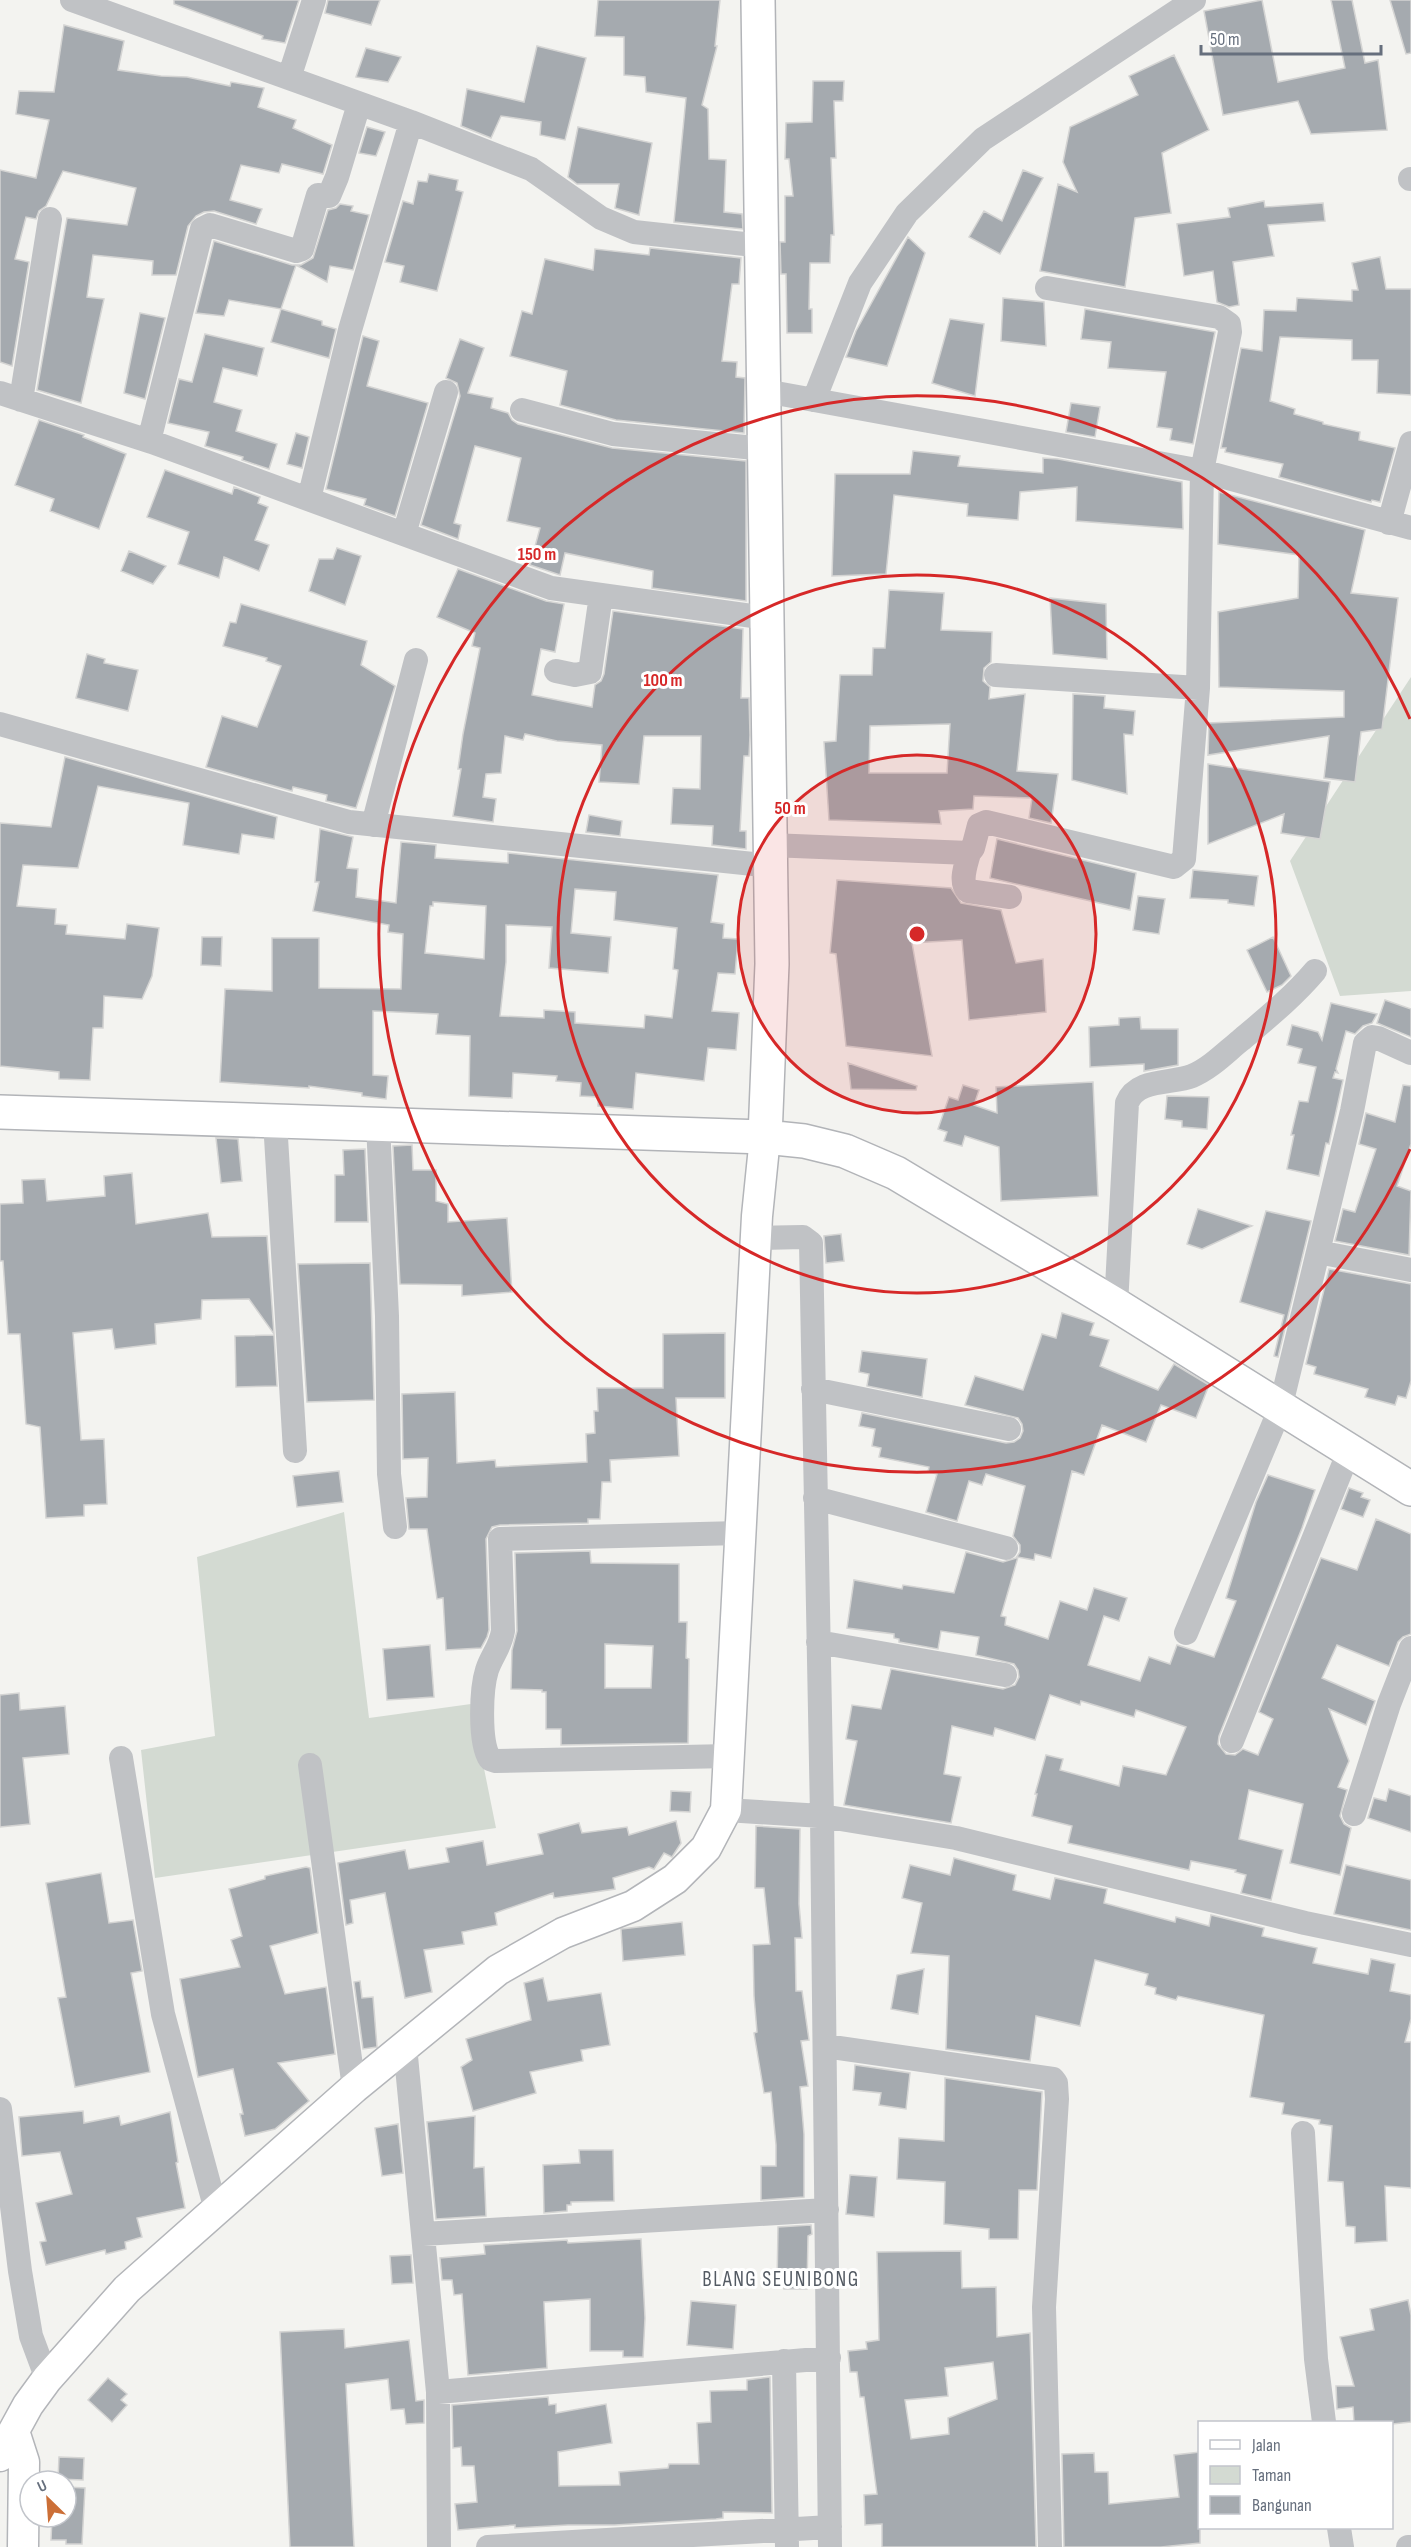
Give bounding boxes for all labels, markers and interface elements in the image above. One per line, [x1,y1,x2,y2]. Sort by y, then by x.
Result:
scale bar [1201,18,1381,56]
text: 50 m [1210,29,1240,50]
text: 150 m [518,544,556,565]
text: 100 m [644,670,683,691]
text: 50 m [774,798,806,819]
centre of rings [907,924,927,944]
district label: BLANG SEUNIBONG [702,2267,860,2292]
legend [1198,2421,1393,2529]
text: Jalan [1251,2435,1281,2456]
text: Taman [1252,2465,1291,2486]
north arrow [18,2469,78,2529]
text: U [34,2476,50,2497]
text: Bangunan [1252,2495,1312,2516]

